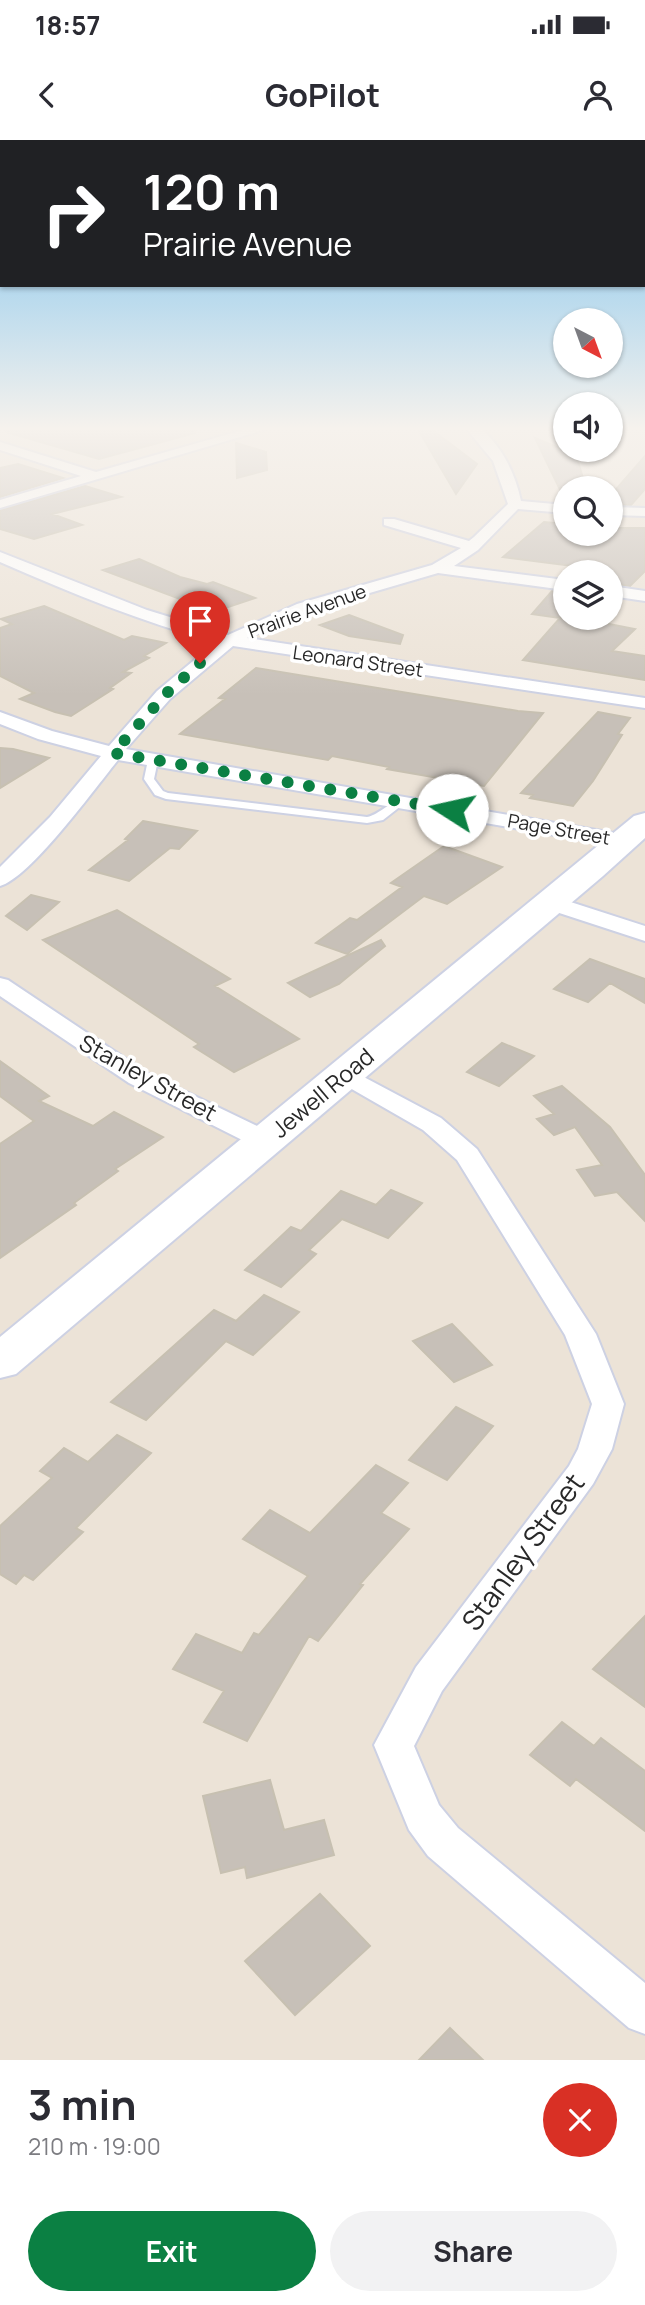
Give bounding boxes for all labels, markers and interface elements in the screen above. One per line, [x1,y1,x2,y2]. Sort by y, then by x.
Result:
text: 18:57 [35,7,100,43]
text: GoPilot [265,73,380,117]
icon: back [28,76,66,114]
icon: person [579,76,617,114]
text: 120 m [143,158,280,225]
icon: right [28,168,119,259]
text: Prairie Avenue [143,222,352,266]
north arrow [553,308,623,378]
map controls [553,308,623,630]
button: sound [553,392,623,462]
button: search [553,476,623,546]
button: layers [553,560,623,630]
street label: Prairie Avenue [244,578,370,644]
pin [170,591,230,663]
icon: arrive [181,602,219,640]
street label: Leonard Street [291,639,425,683]
position arrow [415,773,489,847]
street label: Page Street [506,807,612,851]
street label: Stanley Street [74,1026,223,1128]
street label: Jewell Road [265,1040,380,1144]
street label: Stanley Street [452,1465,592,1638]
text: 3 min [28,2075,137,2133]
button: close [543,2083,617,2157]
text: 210 m · 19:00 [28,2130,161,2162]
button: Exit [28,2211,316,2291]
button: Share [330,2211,617,2291]

